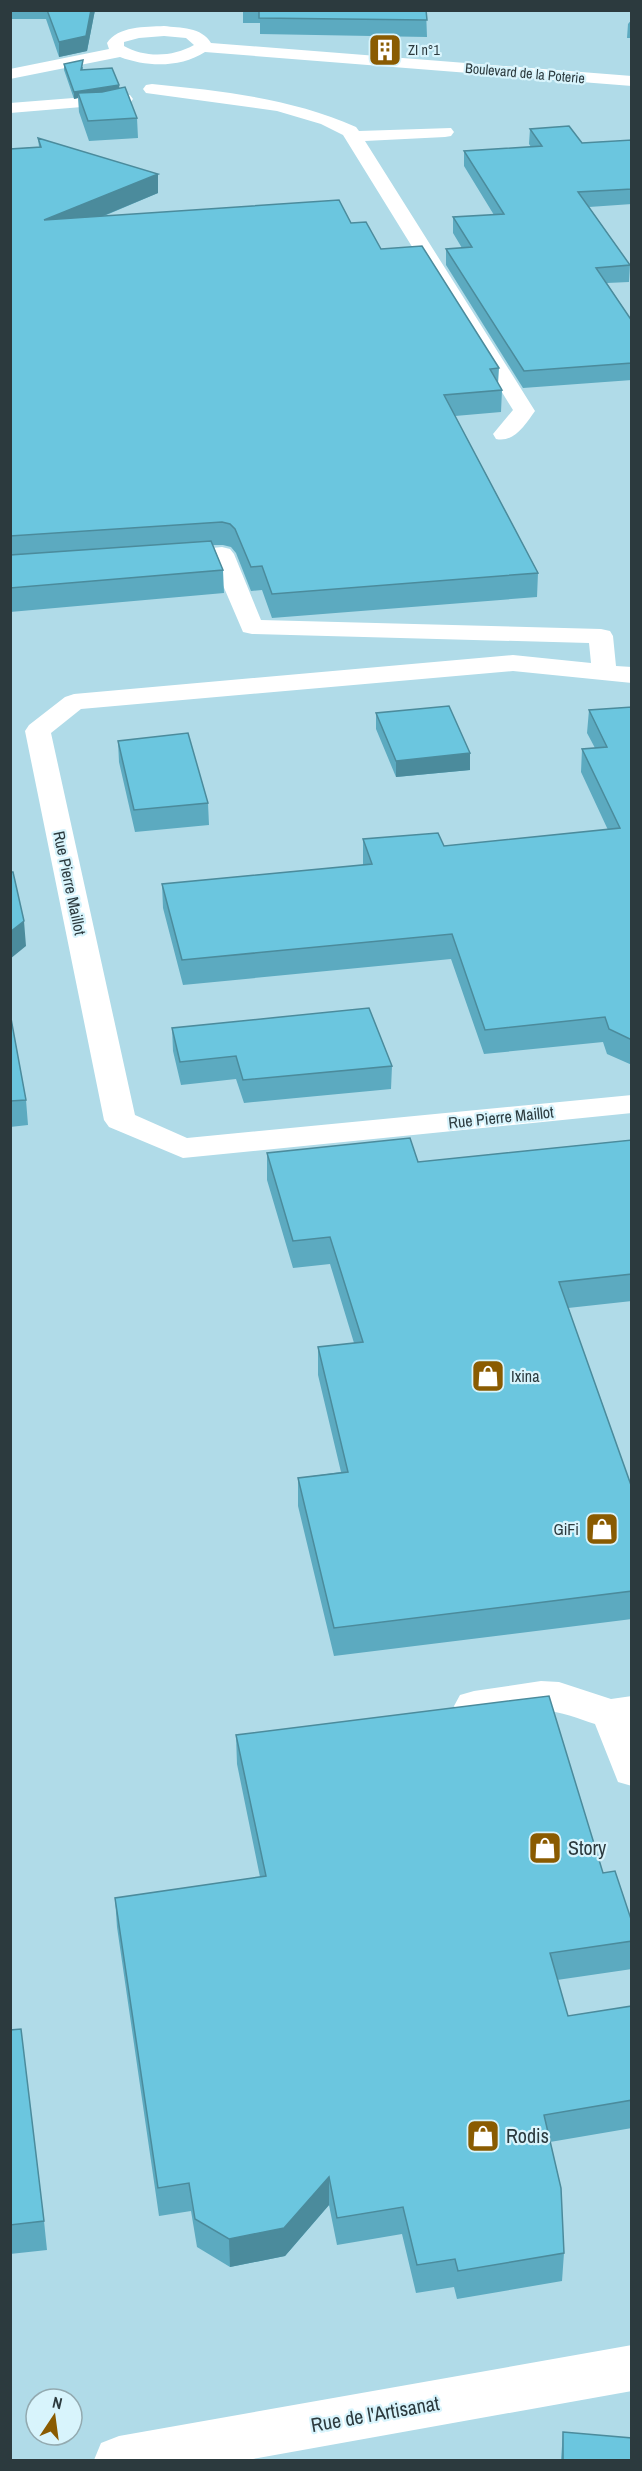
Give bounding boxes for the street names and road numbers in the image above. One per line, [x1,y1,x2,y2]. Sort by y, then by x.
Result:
street label: Boulevard de la Poterie [464,59,586,87]
street label: Rue Pierre Maillot [48,829,92,937]
street label: Rue Pierre Maillot [447,1100,555,1133]
street label: Rue de l'Artisanat [309,2389,442,2438]

